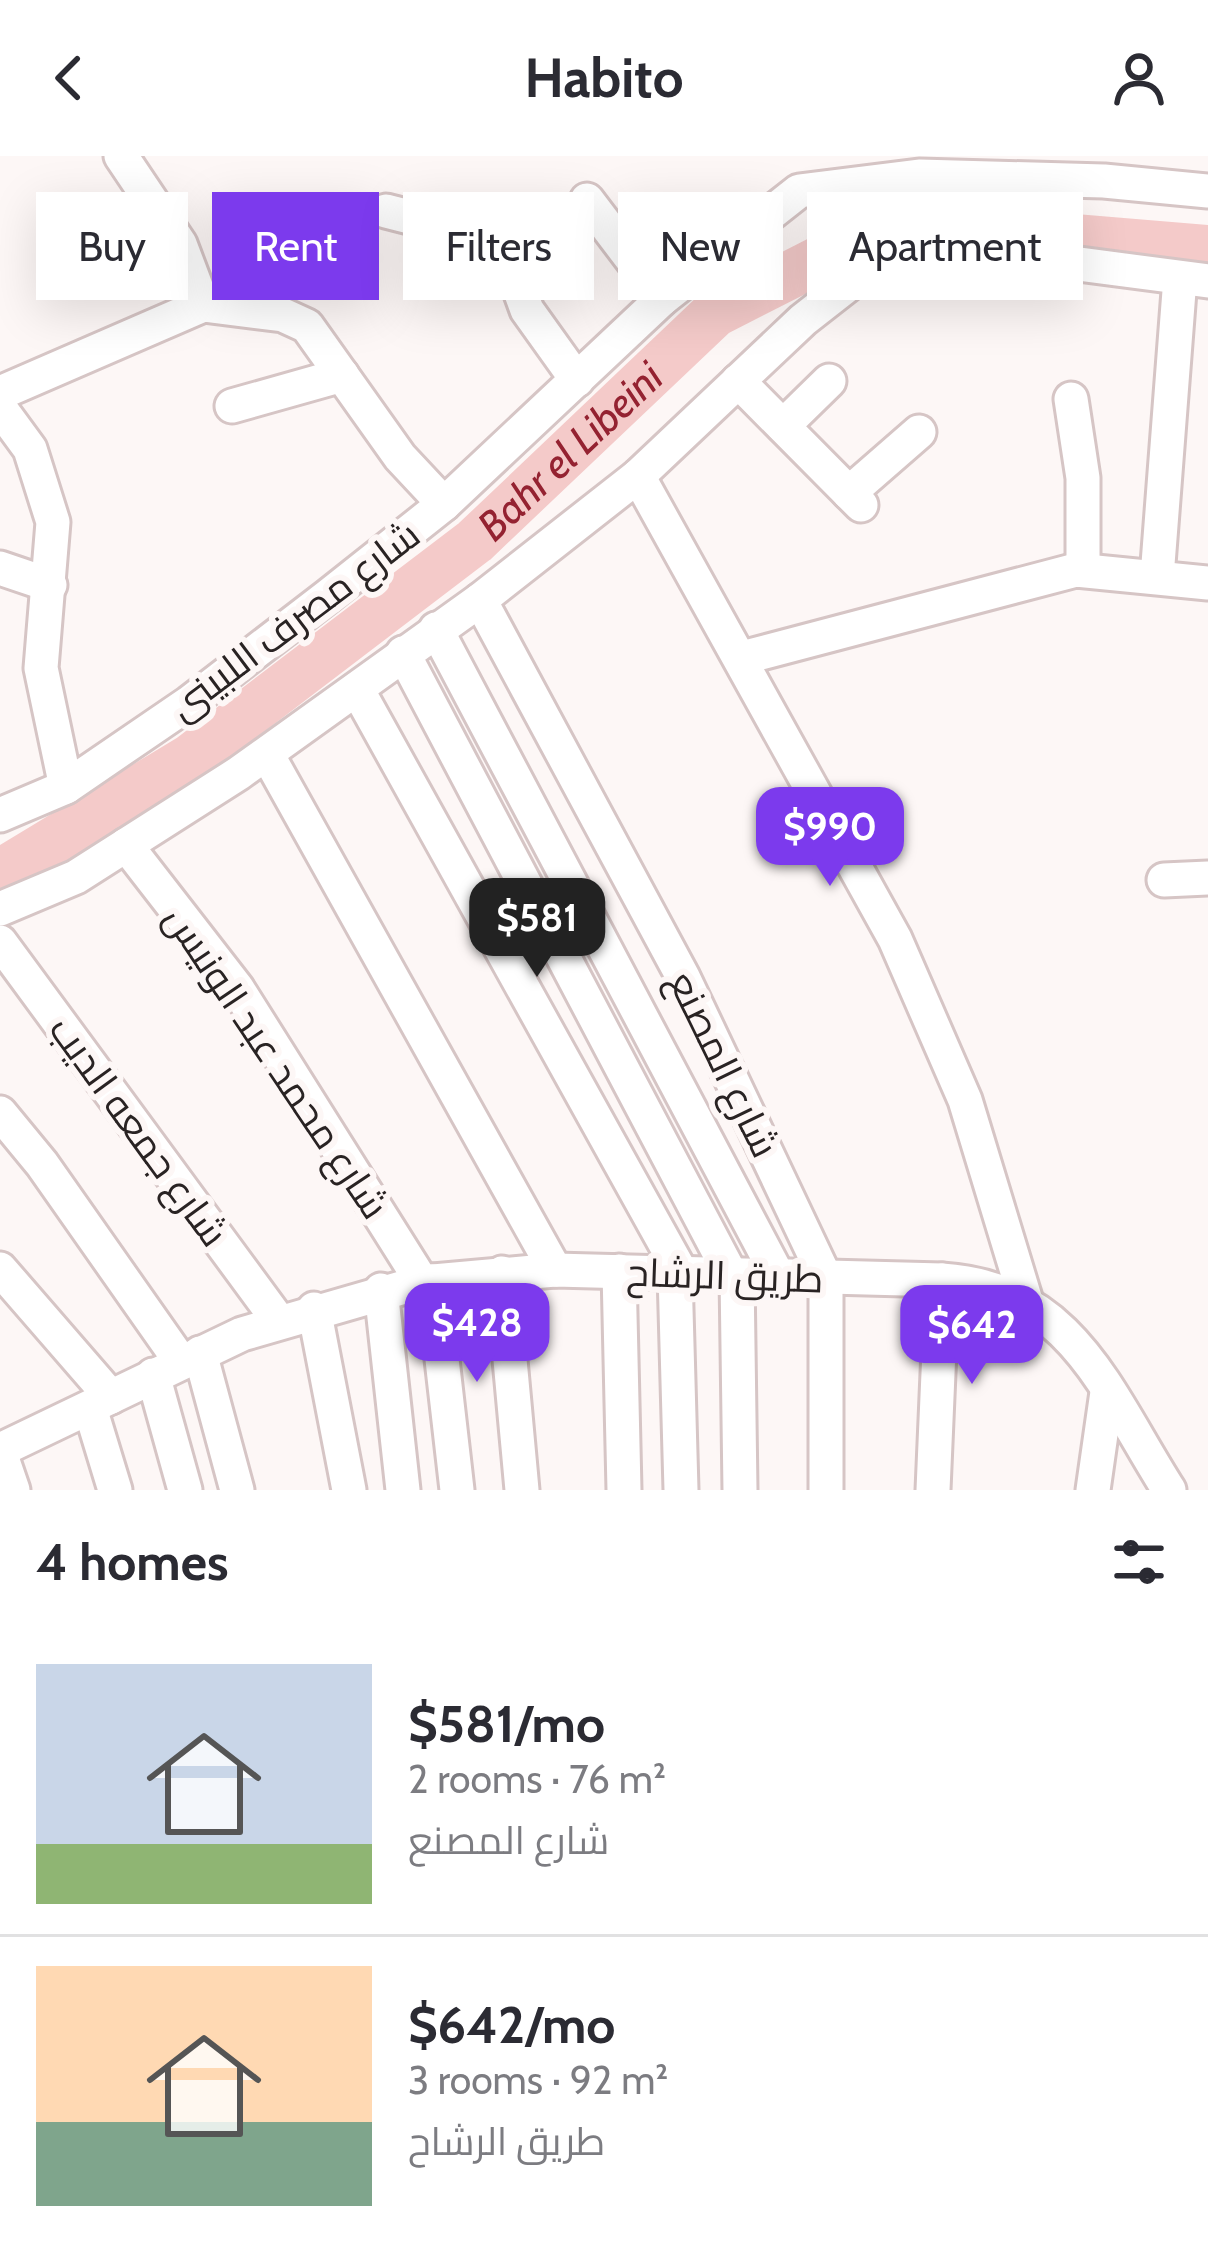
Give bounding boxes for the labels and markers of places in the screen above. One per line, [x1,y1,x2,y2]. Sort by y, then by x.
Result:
pin: $990 [759,787,901,889]
pin: $581 [466,878,608,980]
pin: $428 [406,1283,548,1385]
pin: $642 [901,1285,1043,1387]

